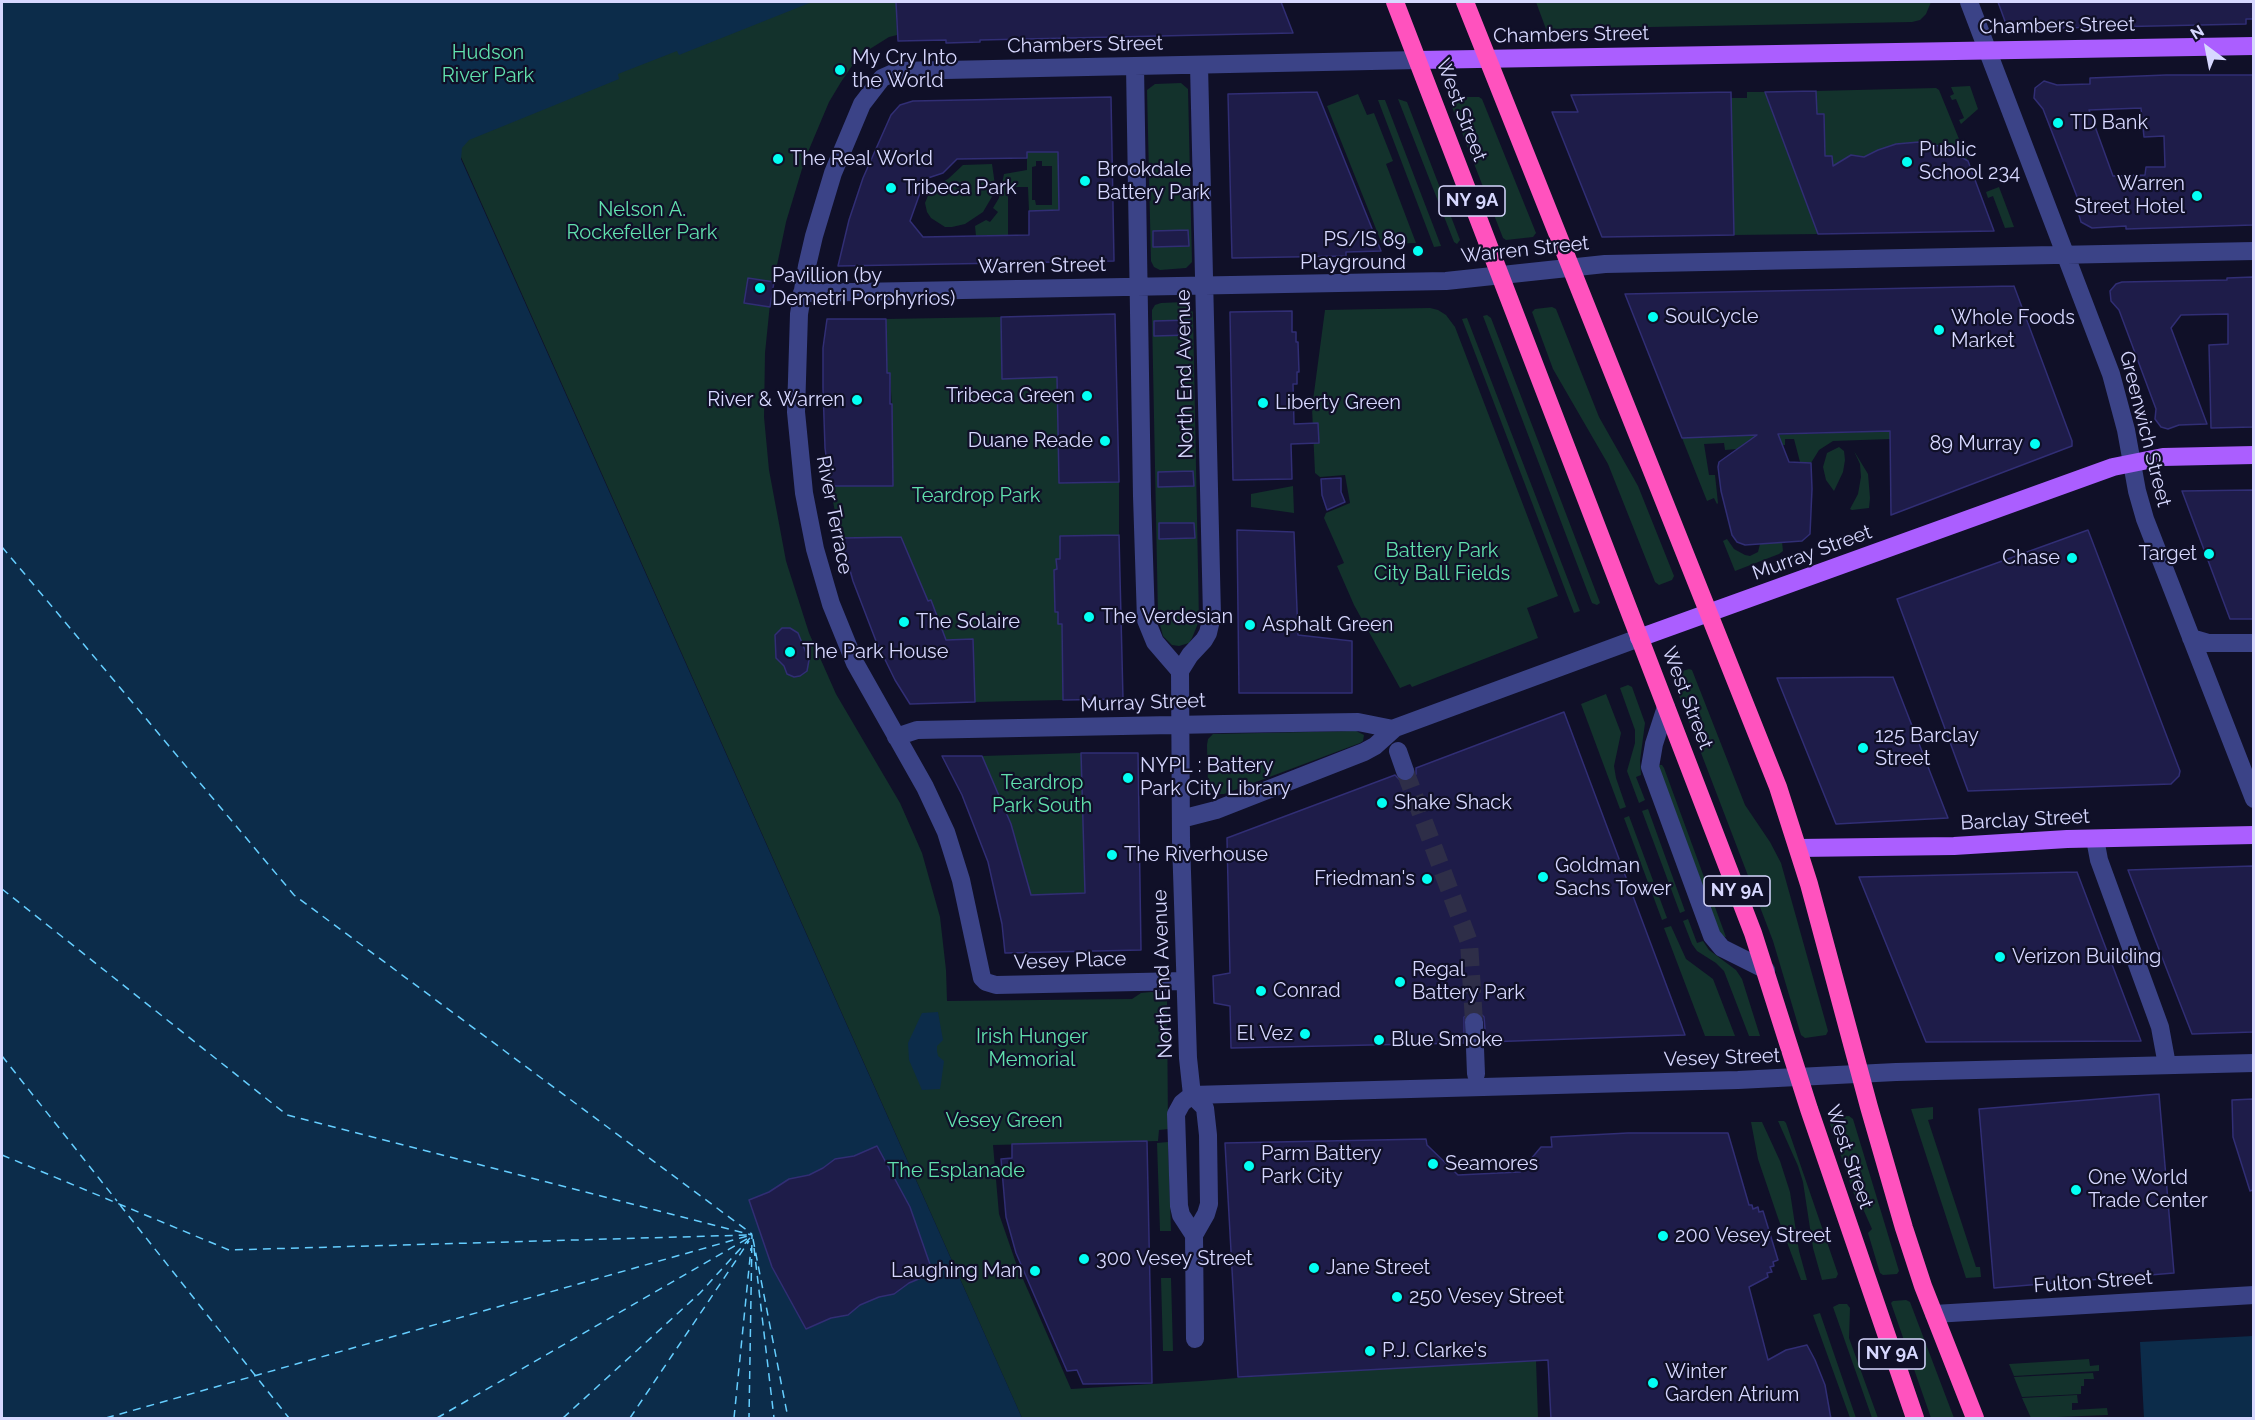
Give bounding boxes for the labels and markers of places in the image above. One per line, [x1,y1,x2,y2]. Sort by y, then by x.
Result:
place label: My Cry Into the World [852,46,957,93]
marker: My Cry Into the World [833,63,847,77]
place label: TD Bank [2070,111,2148,135]
marker: TD Bank [2051,116,2065,130]
place label: Public School 234 [1919,138,2020,185]
place label: The Real World [790,147,933,171]
marker: The Real World [771,152,785,166]
marker: Public School 234 [1900,155,1914,169]
place label: Brookdale Battery Park [1097,158,1210,205]
place label: Warren Street Hotel [2074,172,2185,219]
marker: Brookdale Battery Park [1078,174,1092,188]
place label: Tribeca Park [903,176,1017,200]
marker: Tribeca Park [884,181,898,195]
marker: Warren Street Hotel [2190,189,2204,203]
place label: PS/IS 89 Playground [1300,228,1406,275]
marker: PS/IS 89 Playground [1411,244,1425,258]
place label: Pavillion (by Demetri Porphyrios) [772,264,955,311]
marker: Pavillion (by Demetri Porphyrios) [753,281,767,295]
place label: SoulCycle [1665,305,1758,329]
place label: Whole Foods Market [1951,306,2075,353]
marker: SoulCycle [1646,310,1660,324]
marker: Whole Foods Market [1932,323,1946,337]
place label: Tribeca Green [946,384,1075,408]
place label: River & Warren [707,388,845,412]
marker: Tribeca Green [1080,389,1094,403]
place label: Liberty Green [1275,391,1401,415]
marker: River & Warren [850,393,864,407]
marker: Liberty Green [1256,396,1270,410]
place label: Duane Reade [968,429,1093,453]
place label: 89 Murray [1929,432,2023,456]
marker: Duane Reade [1098,434,1112,448]
marker: 89 Murray [2028,437,2042,451]
place label: Target [2139,542,2197,566]
place label: Chase [2002,546,2060,570]
marker: Target [2202,547,2216,561]
marker: Chase [2065,551,2079,565]
place label: The Verdesian [1101,605,1233,629]
place label: The Solaire [916,610,1020,634]
marker: The Verdesian [1082,610,1096,624]
place label: Asphalt Green [1262,613,1393,637]
marker: The Solaire [897,615,911,629]
marker: Asphalt Green [1243,618,1257,632]
place label: The Park House [802,640,948,664]
marker: The Park House [783,645,797,659]
place label: 125 Barclay Street [1875,724,1979,771]
marker: 125 Barclay Street [1856,741,1870,755]
place label: NYPL : Battery Park City Library [1140,754,1291,801]
marker: NYPL : Battery Park City Library [1121,771,1135,785]
place label: Shake Shack [1394,791,1512,815]
marker: Shake Shack [1375,796,1389,810]
place label: The Riverhouse [1124,843,1268,867]
marker: The Riverhouse [1105,848,1119,862]
place label: Goldman Sachs Tower [1555,854,1672,901]
place label: Friedman's [1314,867,1415,891]
marker: Goldman Sachs Tower [1536,870,1550,884]
marker: Friedman's [1420,872,1434,886]
place label: Verizon Building [2012,945,2161,969]
marker: Verizon Building [1993,950,2007,964]
place label: Regal Battery Park [1412,958,1525,1005]
marker: Regal Battery Park [1393,975,1407,989]
place label: Conrad [1273,979,1341,1003]
marker: Conrad [1254,984,1268,998]
place label: El Vez [1237,1022,1293,1046]
marker: El Vez [1298,1027,1312,1041]
place label: Blue Smoke [1391,1028,1503,1052]
marker: Blue Smoke [1372,1033,1386,1047]
place label: Parm Battery Park City [1261,1142,1382,1189]
place label: Seamores [1445,1152,1538,1176]
marker: Seamores [1426,1157,1440,1171]
marker: Parm Battery Park City [1242,1159,1256,1173]
place label: One World Trade Center [2088,1166,2208,1213]
marker: One World Trade Center [2069,1183,2083,1197]
place label: 200 Vesey Street [1675,1224,1831,1248]
marker: 200 Vesey Street [1656,1229,1670,1243]
place label: 300 Vesey Street [1096,1247,1253,1271]
marker: 300 Vesey Street [1077,1252,1091,1266]
place label: Jane Street [1326,1256,1430,1280]
place label: Laughing Man [891,1259,1023,1283]
marker: Jane Street [1307,1261,1321,1275]
marker: Laughing Man [1028,1264,1042,1278]
place label: 250 Vesey Street [1409,1285,1564,1309]
marker: 250 Vesey Street [1390,1290,1404,1304]
place label: P.J. Clarke's [1382,1339,1487,1363]
marker: P.J. Clarke's [1363,1344,1377,1358]
place label: Winter Garden Atrium [1665,1360,1799,1407]
marker: Winter Garden Atrium [1646,1376,1660,1390]

